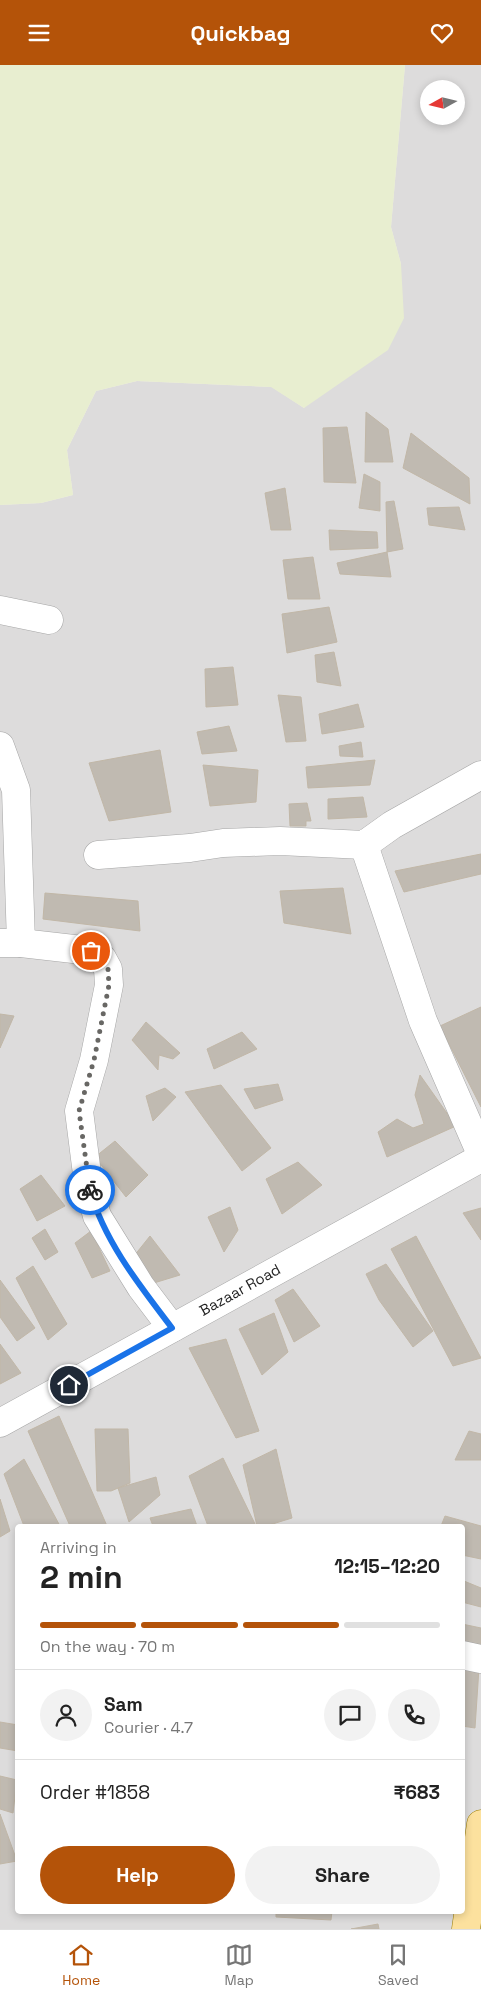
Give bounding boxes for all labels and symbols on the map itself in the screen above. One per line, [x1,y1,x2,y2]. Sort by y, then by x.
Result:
north arrow [420,80,465,125]
pin [70,930,112,972]
courier [65,1165,115,1215]
street label: Bazaar Road [196,1259,284,1320]
pin [48,1364,90,1406]

